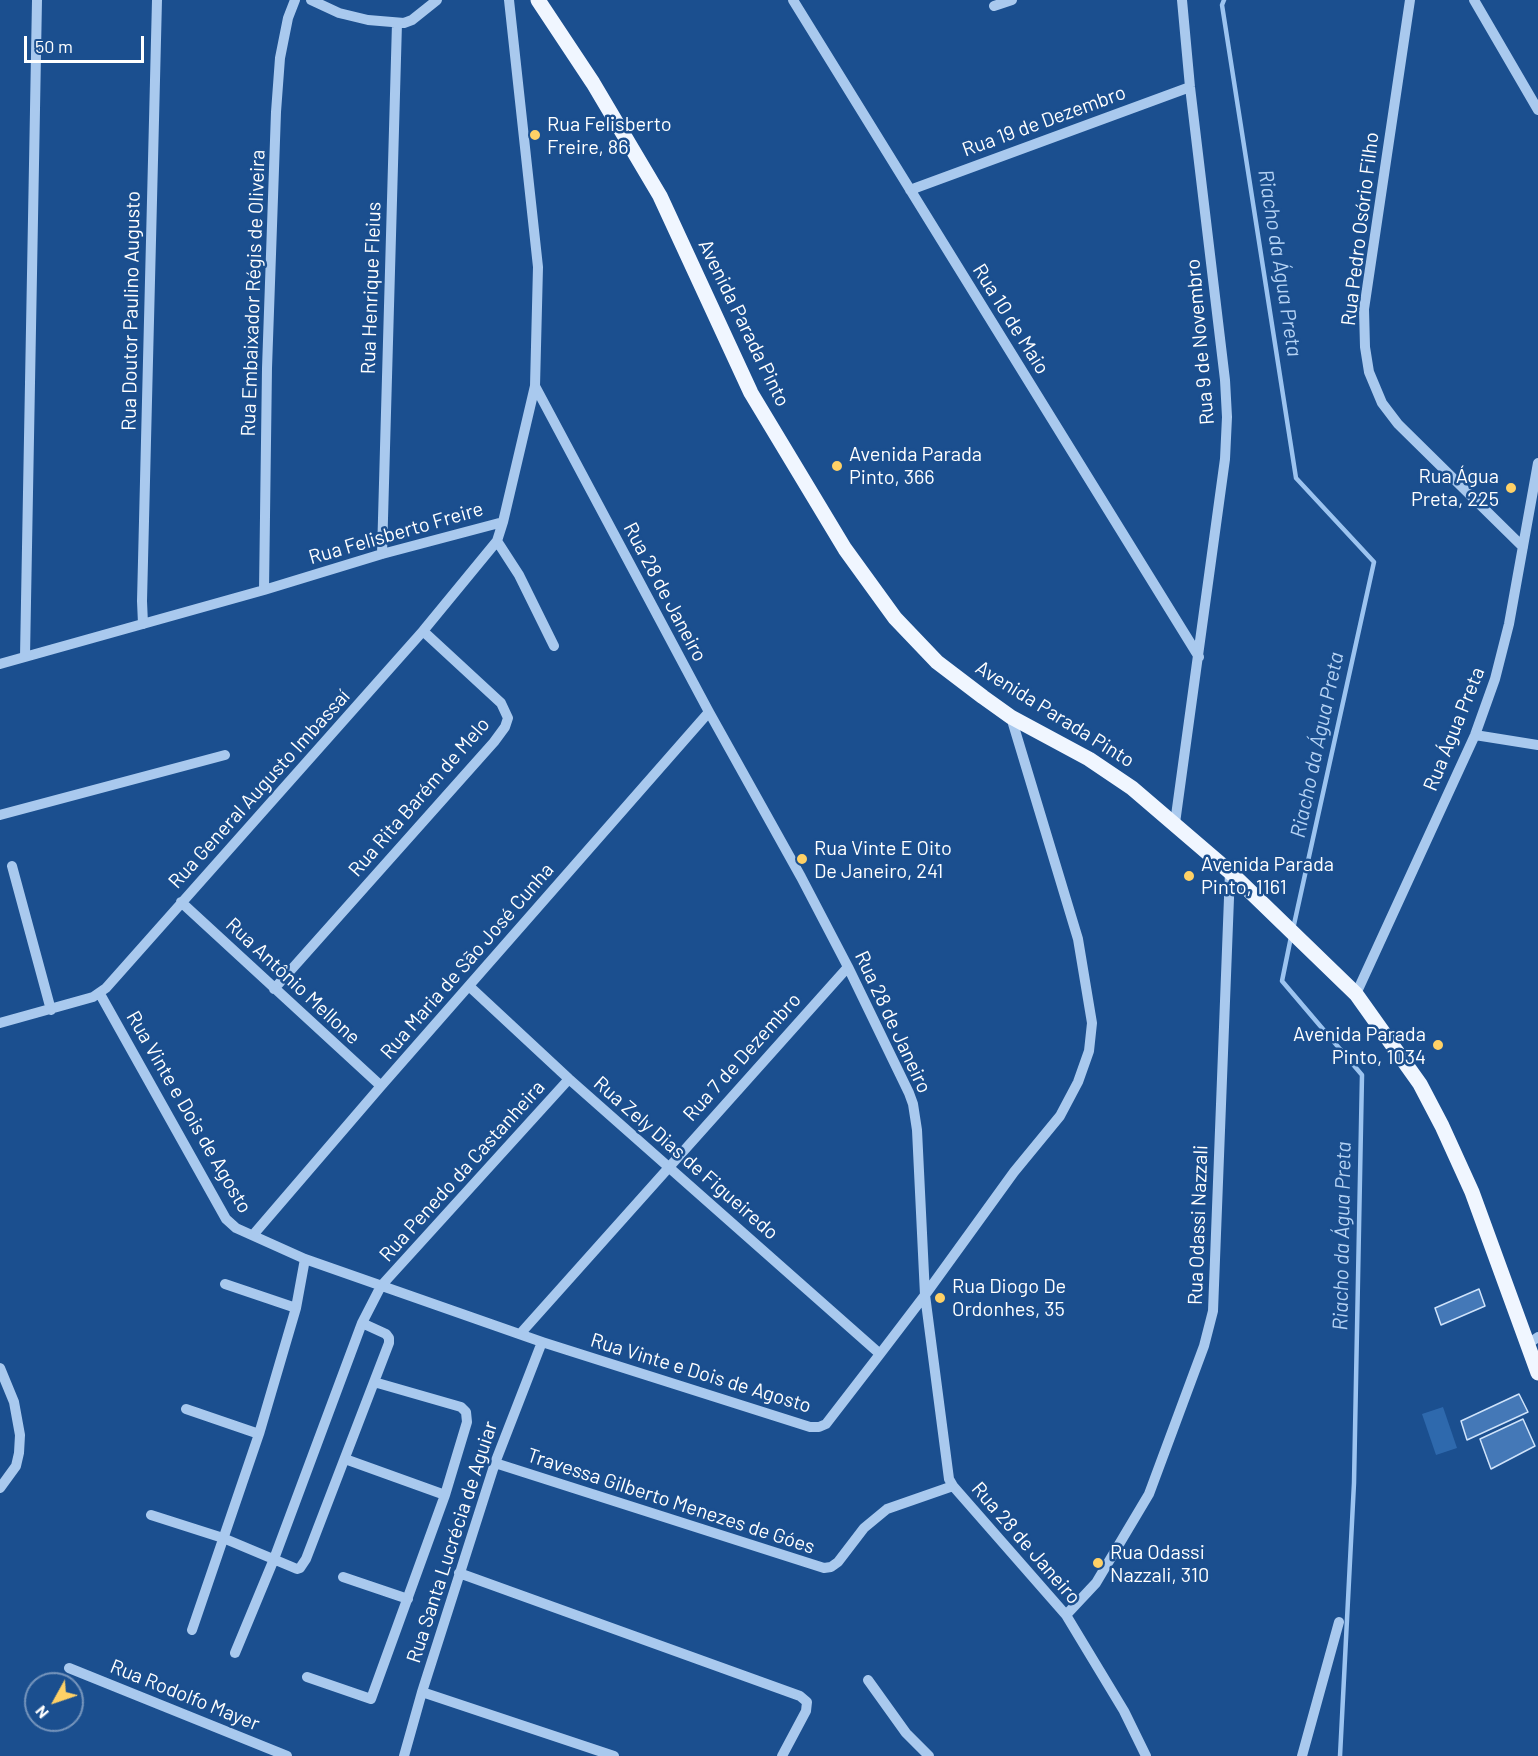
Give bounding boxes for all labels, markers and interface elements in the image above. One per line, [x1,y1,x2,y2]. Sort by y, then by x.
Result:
scale bar [27,24,147,62]
text: 50 m [35,35,73,57]
street label: Rua 19 de Dezembro [959,80,1129,162]
place label: Rua Felisberto Freire, 86 [547,112,672,159]
marker: Rua Felisberto Freire, 86 [528,128,542,142]
street label: Rua Pedro Osório Filho [1336,131,1384,327]
street label: Rua Embaixador Régis de Oliveira [236,149,270,437]
water label: Riacho da Água Preta [1253,168,1307,358]
street label: Rua Doutor Paulino Augusto [117,191,145,431]
street label: Rua Henrique Fleius [356,201,386,375]
street label: Avenida Parada Pinto [693,236,795,410]
street label: Rua 9 de Novembro [1181,258,1219,426]
street label: Rua 10 de Maio [968,259,1054,379]
place label: Avenida Parada Pinto, 366 [849,442,982,489]
marker: Avenida Parada Pinto, 366 [830,459,844,473]
place label: Rua Água Preta, 225 [1411,464,1499,511]
marker: Rua Água Preta, 225 [1504,481,1518,495]
street label: Rua Felisberto Freire [306,497,486,569]
street label: Rua 28 de Janeiro [618,518,712,666]
water label: Riacho da Água Preta [1285,650,1349,840]
street label: Avenida Parada Pinto [971,655,1139,773]
street label: Rua Água Preta [1418,664,1490,794]
street label: Rua General Augusto Imbassaí [163,685,355,893]
street label: Rua Rita Barém de Melo [343,712,495,882]
place label: Rua Vinte E Oito De Janeiro, 241 [814,836,952,883]
marker: Rua Vinte E Oito De Janeiro, 241 [795,852,809,866]
place label: Avenida Parada Pinto, 1161 [1201,852,1334,899]
street label: Rua Maria de São José Cunha [375,858,559,1064]
marker: Avenida Parada Pinto, 1161 [1182,869,1196,883]
street label: Rua Antônio Mellone [221,913,365,1049]
street label: Rua 28 de Janeiro [850,947,936,1097]
street label: Rua 7 de Dezembro [678,988,806,1126]
street label: Rua Vinte e Dois de Agosto [121,1007,257,1217]
place label: Avenida Parada Pinto, 1034 [1293,1022,1426,1069]
marker: Avenida Parada Pinto, 1034 [1431,1038,1445,1052]
street label: Rua Zely Dias de Figueiredo [589,1071,783,1245]
street label: Rua Penedo da Castanheira [374,1075,550,1267]
water label: Riacho da Água Preta [1328,1141,1356,1331]
street label: Rua Odassi Nazzali [1183,1145,1213,1305]
place label: Rua Diogo De Ordonhes, 35 [952,1274,1066,1321]
marker: Rua Diogo De Ordonhes, 35 [933,1291,947,1305]
street label: Rua Vinte e Dois de Agosto [588,1328,814,1418]
street label: Rua Santa Lucrécia de Aguiar [402,1418,502,1666]
street label: Travessa Gilberto Menezes de Góes [524,1443,818,1559]
street label: Rua 28 de Janeiro [966,1477,1086,1609]
place label: Rua Odassi Nazzali, 310 [1110,1540,1209,1587]
marker: Rua Odassi Nazzali, 310 [1091,1556,1105,1570]
street label: Rua Rodolfo Mayer [107,1654,263,1736]
north arrow [24,1672,84,1732]
text: N [31,1702,52,1723]

